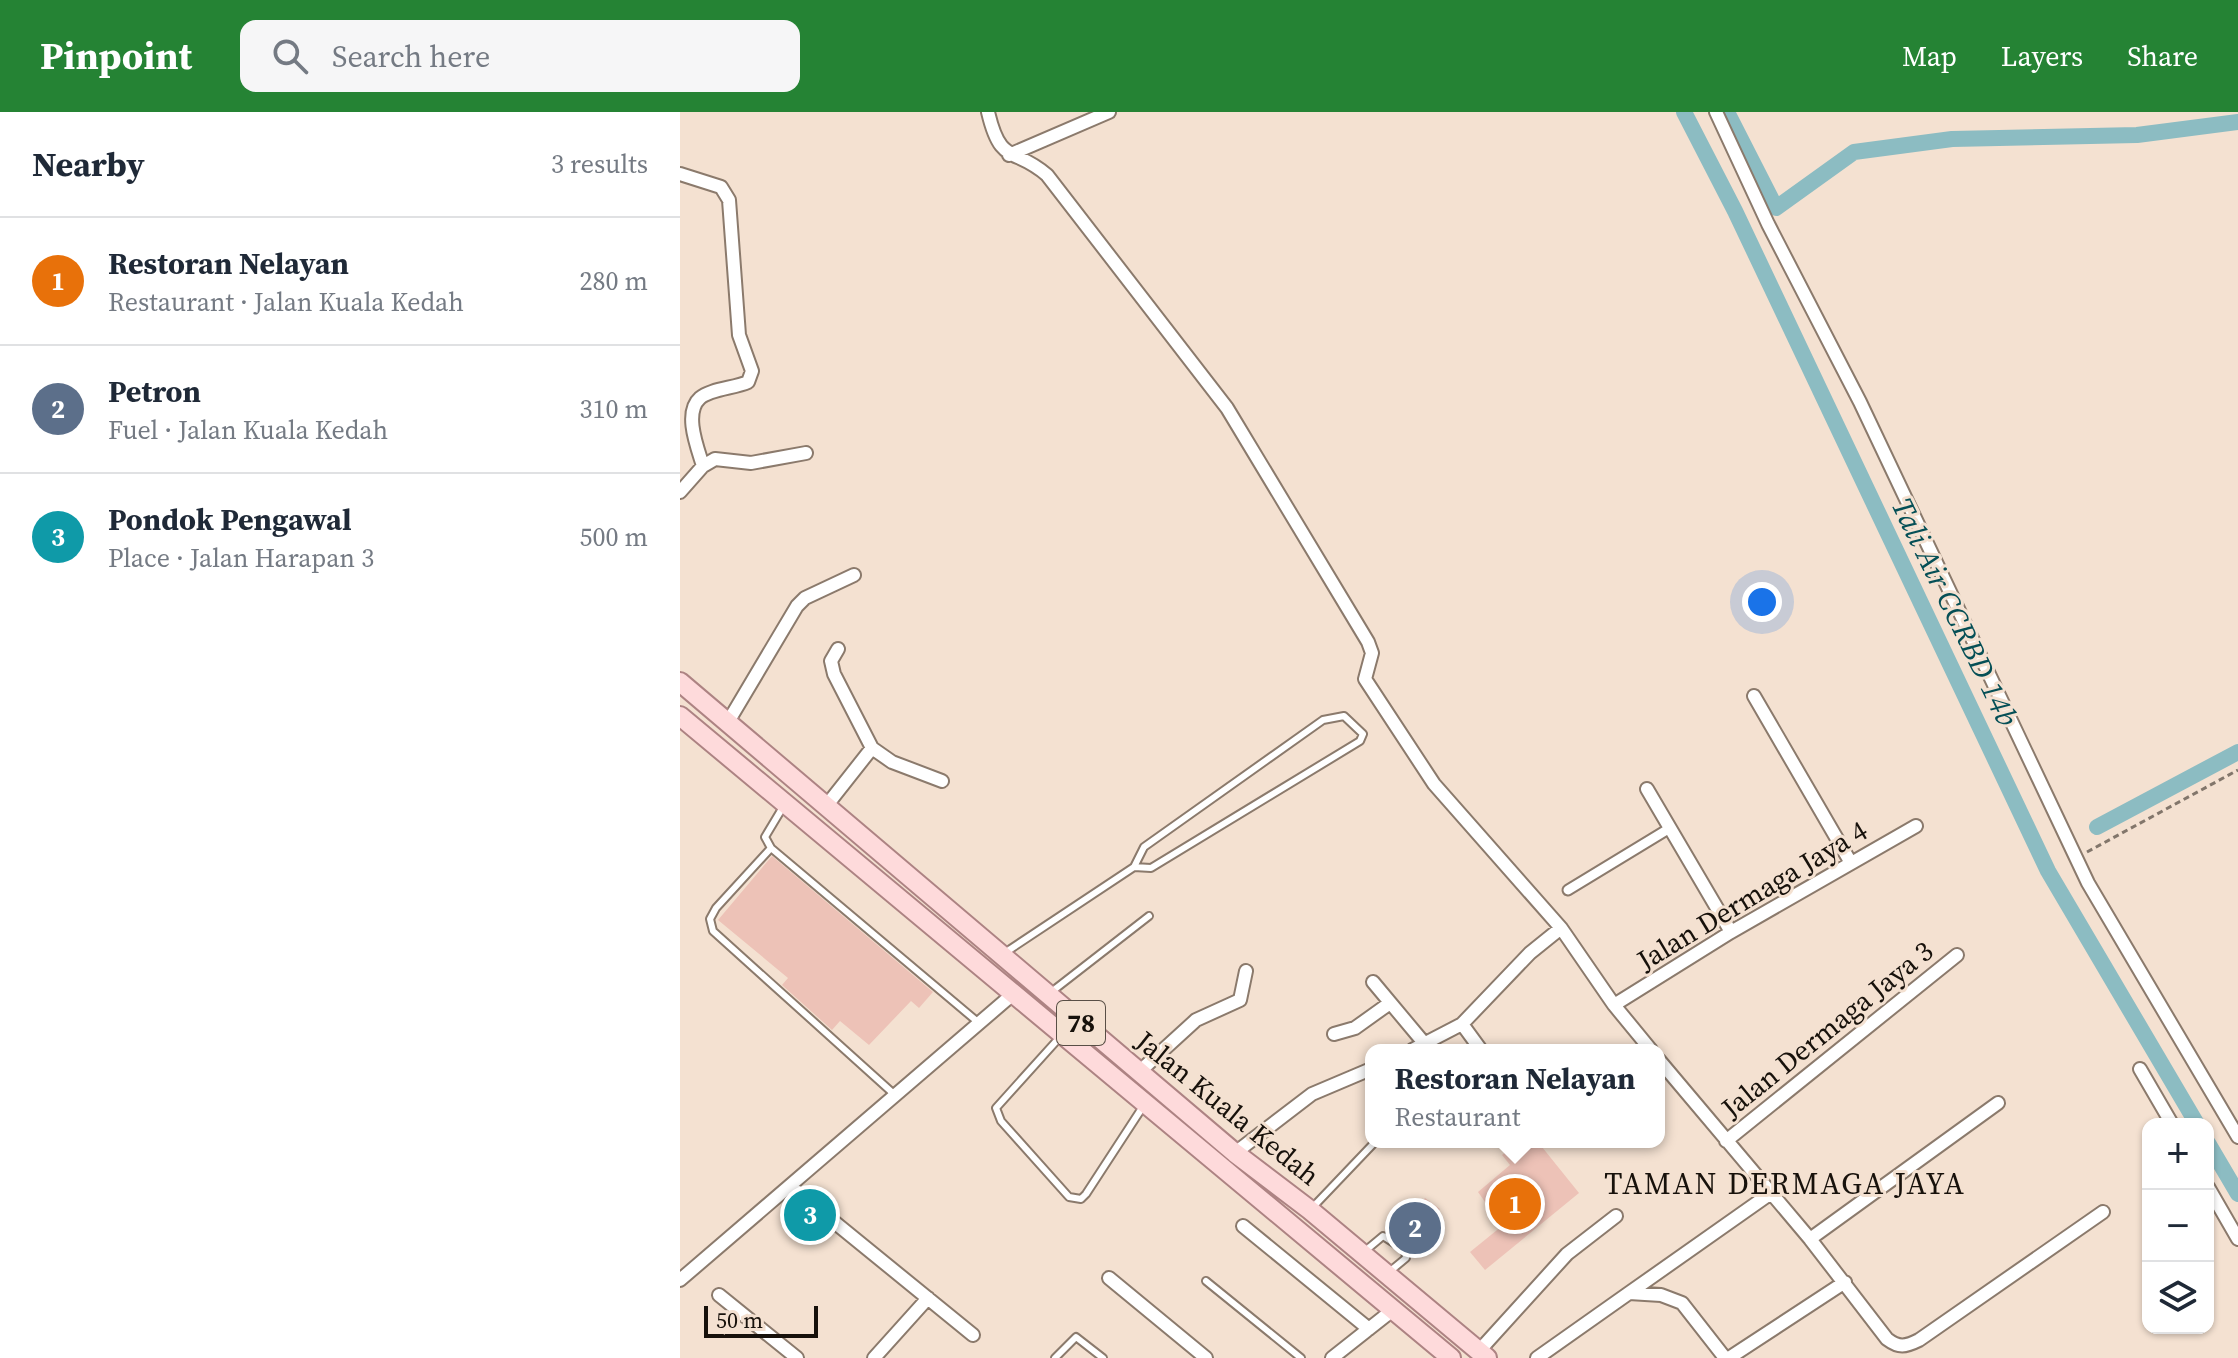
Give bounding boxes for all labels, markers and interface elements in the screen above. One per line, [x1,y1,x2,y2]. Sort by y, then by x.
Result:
search box [240,20,800,92]
text: Pinpoint [40,30,192,82]
icon: search [268,34,312,78]
text: Search here [332,36,490,77]
text: Map [1902,37,1957,75]
text: Layers [2001,37,2083,75]
text: Share [2127,37,2198,75]
text: Nearby [32,141,145,187]
text: 3 results [551,146,648,182]
text: Restoran Nelayan [108,243,349,284]
text: 1 [51,263,65,299]
text: 280 m [580,263,648,299]
text: Restaurant · Jalan Kuala Kedah [108,284,464,320]
text: Petron [108,371,201,412]
text: 2 [51,391,65,427]
text: 310 m [580,391,648,427]
text: Fuel · Jalan Kuala Kedah [108,412,388,448]
water label: Tali Air CCRBD 14b [1882,491,2028,733]
text: Pondok Pengawal [108,499,352,540]
text: 3 [51,519,65,555]
text: 500 m [580,519,648,555]
text: Place · Jalan Harapan 3 [108,540,374,576]
your location [1742,582,1782,622]
street label: Jalan Dermaga Jaya 4 [1629,811,1874,979]
street label: Jalan Dermaga Jaya 3 [1712,932,1941,1127]
road number: 78 [1057,1001,1105,1045]
street label: Jalan Kuala Kedah [1127,1021,1328,1194]
popup [1365,1044,1665,1148]
text: Restoran Nelayan [1394,1058,1636,1099]
text: Restaurant [1394,1099,1520,1135]
map controls [2142,1118,2214,1334]
button: + [2142,1118,2214,1190]
district label: TAMAN DERMAGA JAYA [1604,1163,1966,1204]
pin: 1 [1489,1174,1541,1234]
pin: 3 [784,1185,836,1245]
button: − [2142,1190,2214,1262]
pin: 2 [1389,1198,1441,1258]
button: layers [2142,1262,2214,1334]
scale bar [704,1302,818,1338]
text: 50 m [716,1305,763,1335]

